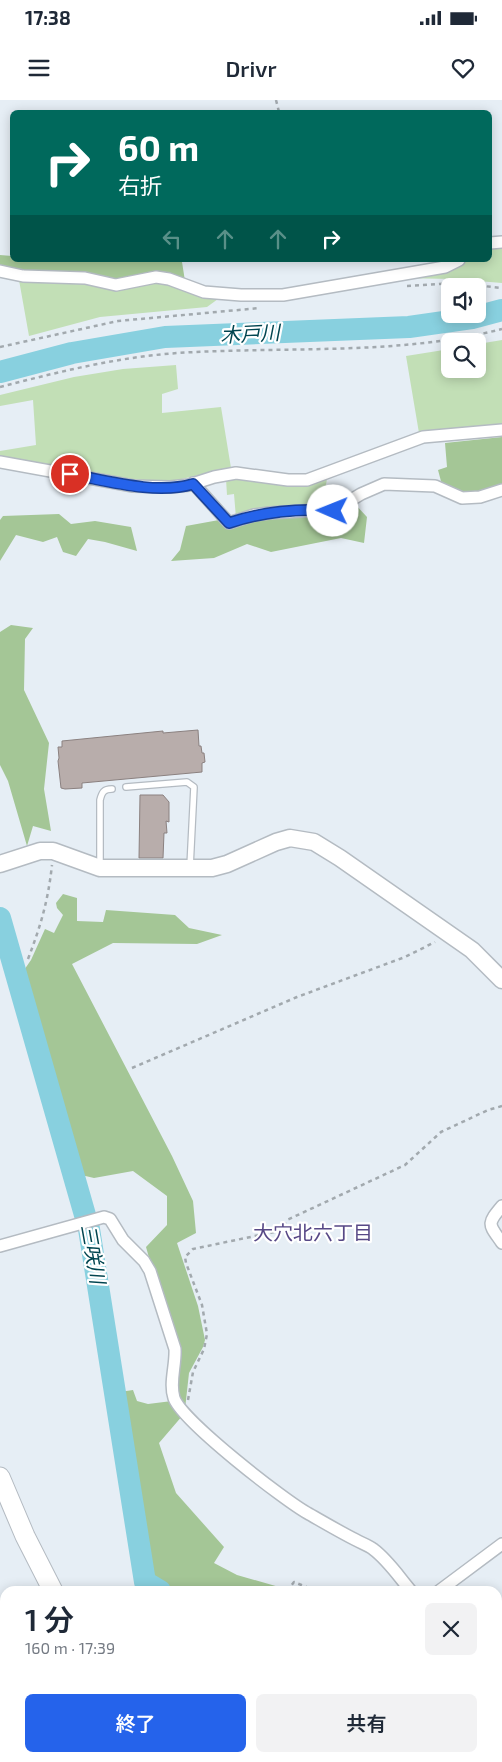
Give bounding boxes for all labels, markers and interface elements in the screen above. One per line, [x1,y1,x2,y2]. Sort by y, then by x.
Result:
text: 17:38 [25,6,71,29]
icon: menu [25,54,53,82]
icon: heart [449,54,477,82]
text: Drivr [225,55,277,81]
text: 60 m [118,126,199,168]
icon: right [35,130,100,195]
text: 右折 [118,172,162,198]
icon: left [158,225,186,253]
icon: ahead [211,225,239,253]
icon: ahead [264,225,292,253]
icon: right [317,225,345,253]
map controls [441,278,486,378]
button: sound [441,278,486,323]
water label: 木戸川 [219,319,283,347]
button: search [441,333,486,378]
pin [49,453,91,495]
icon: arrive [56,460,84,488]
position arrow [306,484,358,536]
district label: 大穴北六丁目 [253,1220,373,1244]
water label: 三咲川 [77,1222,111,1287]
text: 1 分 [25,1601,74,1637]
button: close [425,1603,477,1655]
text: 160 m · 17:39 [25,1638,115,1657]
button: 終了 [25,1694,246,1752]
button: 共有 [256,1694,477,1752]

